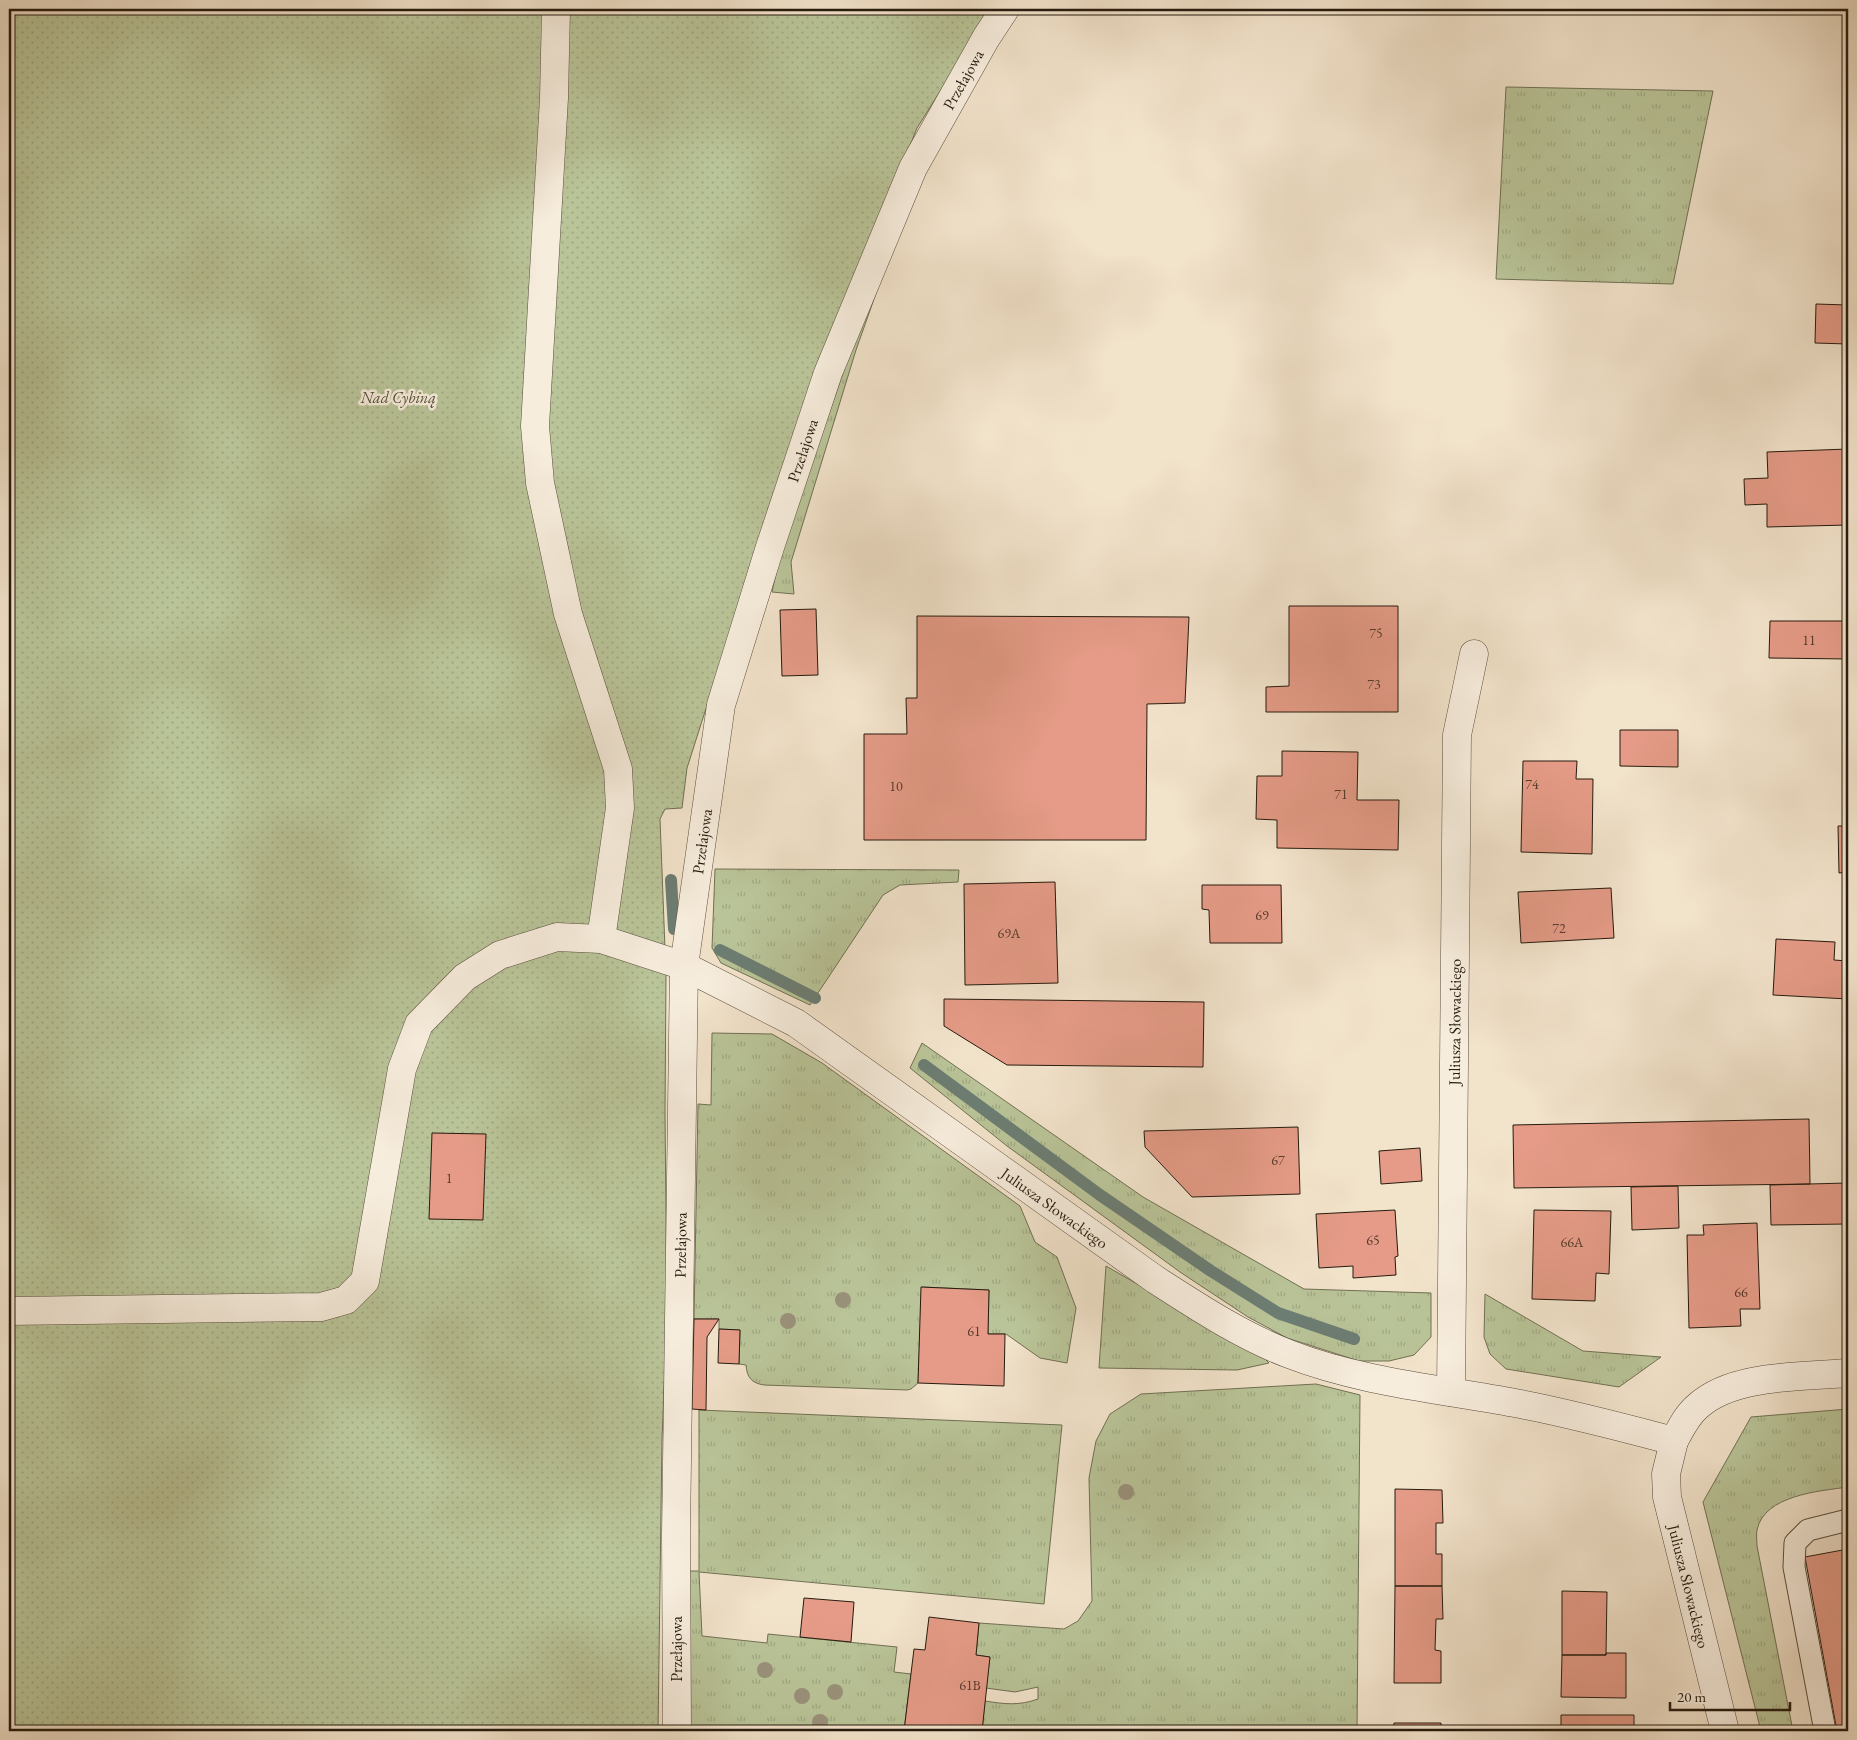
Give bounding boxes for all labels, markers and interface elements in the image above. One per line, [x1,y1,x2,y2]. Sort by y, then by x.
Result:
street label: Przełajowa [938,45,989,113]
park label: Nad Cybiną [359,387,436,408]
street label: Przełajowa [782,415,823,485]
house number: 75 [1369,624,1383,642]
house number: 11 [1802,631,1816,649]
house number: 73 [1367,675,1381,693]
house number: 74 [1525,775,1539,793]
house number: 10 [889,777,903,795]
house number: 71 [1334,785,1348,803]
street label: Przełajowa [687,807,717,875]
house number: 69 [1255,906,1269,924]
house number: 72 [1552,919,1566,937]
house number: 69A [997,924,1021,942]
street label: Juliusza Słowackiego [1444,958,1466,1087]
house number: 67 [1271,1151,1285,1169]
street label: Juliusza Słowackiego [995,1162,1112,1254]
house number: 1 [446,1169,452,1187]
street label: Przełajowa [670,1211,692,1278]
house number: 65 [1366,1231,1380,1249]
house number: 66A [1560,1233,1584,1251]
house number: 66 [1734,1283,1748,1301]
house number: 61 [967,1322,981,1340]
street label: Juliusza Słowackiego [1663,1520,1714,1651]
street label: Przełajowa [666,1616,687,1682]
house number: 61B [959,1676,981,1694]
scale bar [1670,1680,1790,1712]
text: 20 m [1677,1687,1706,1706]

